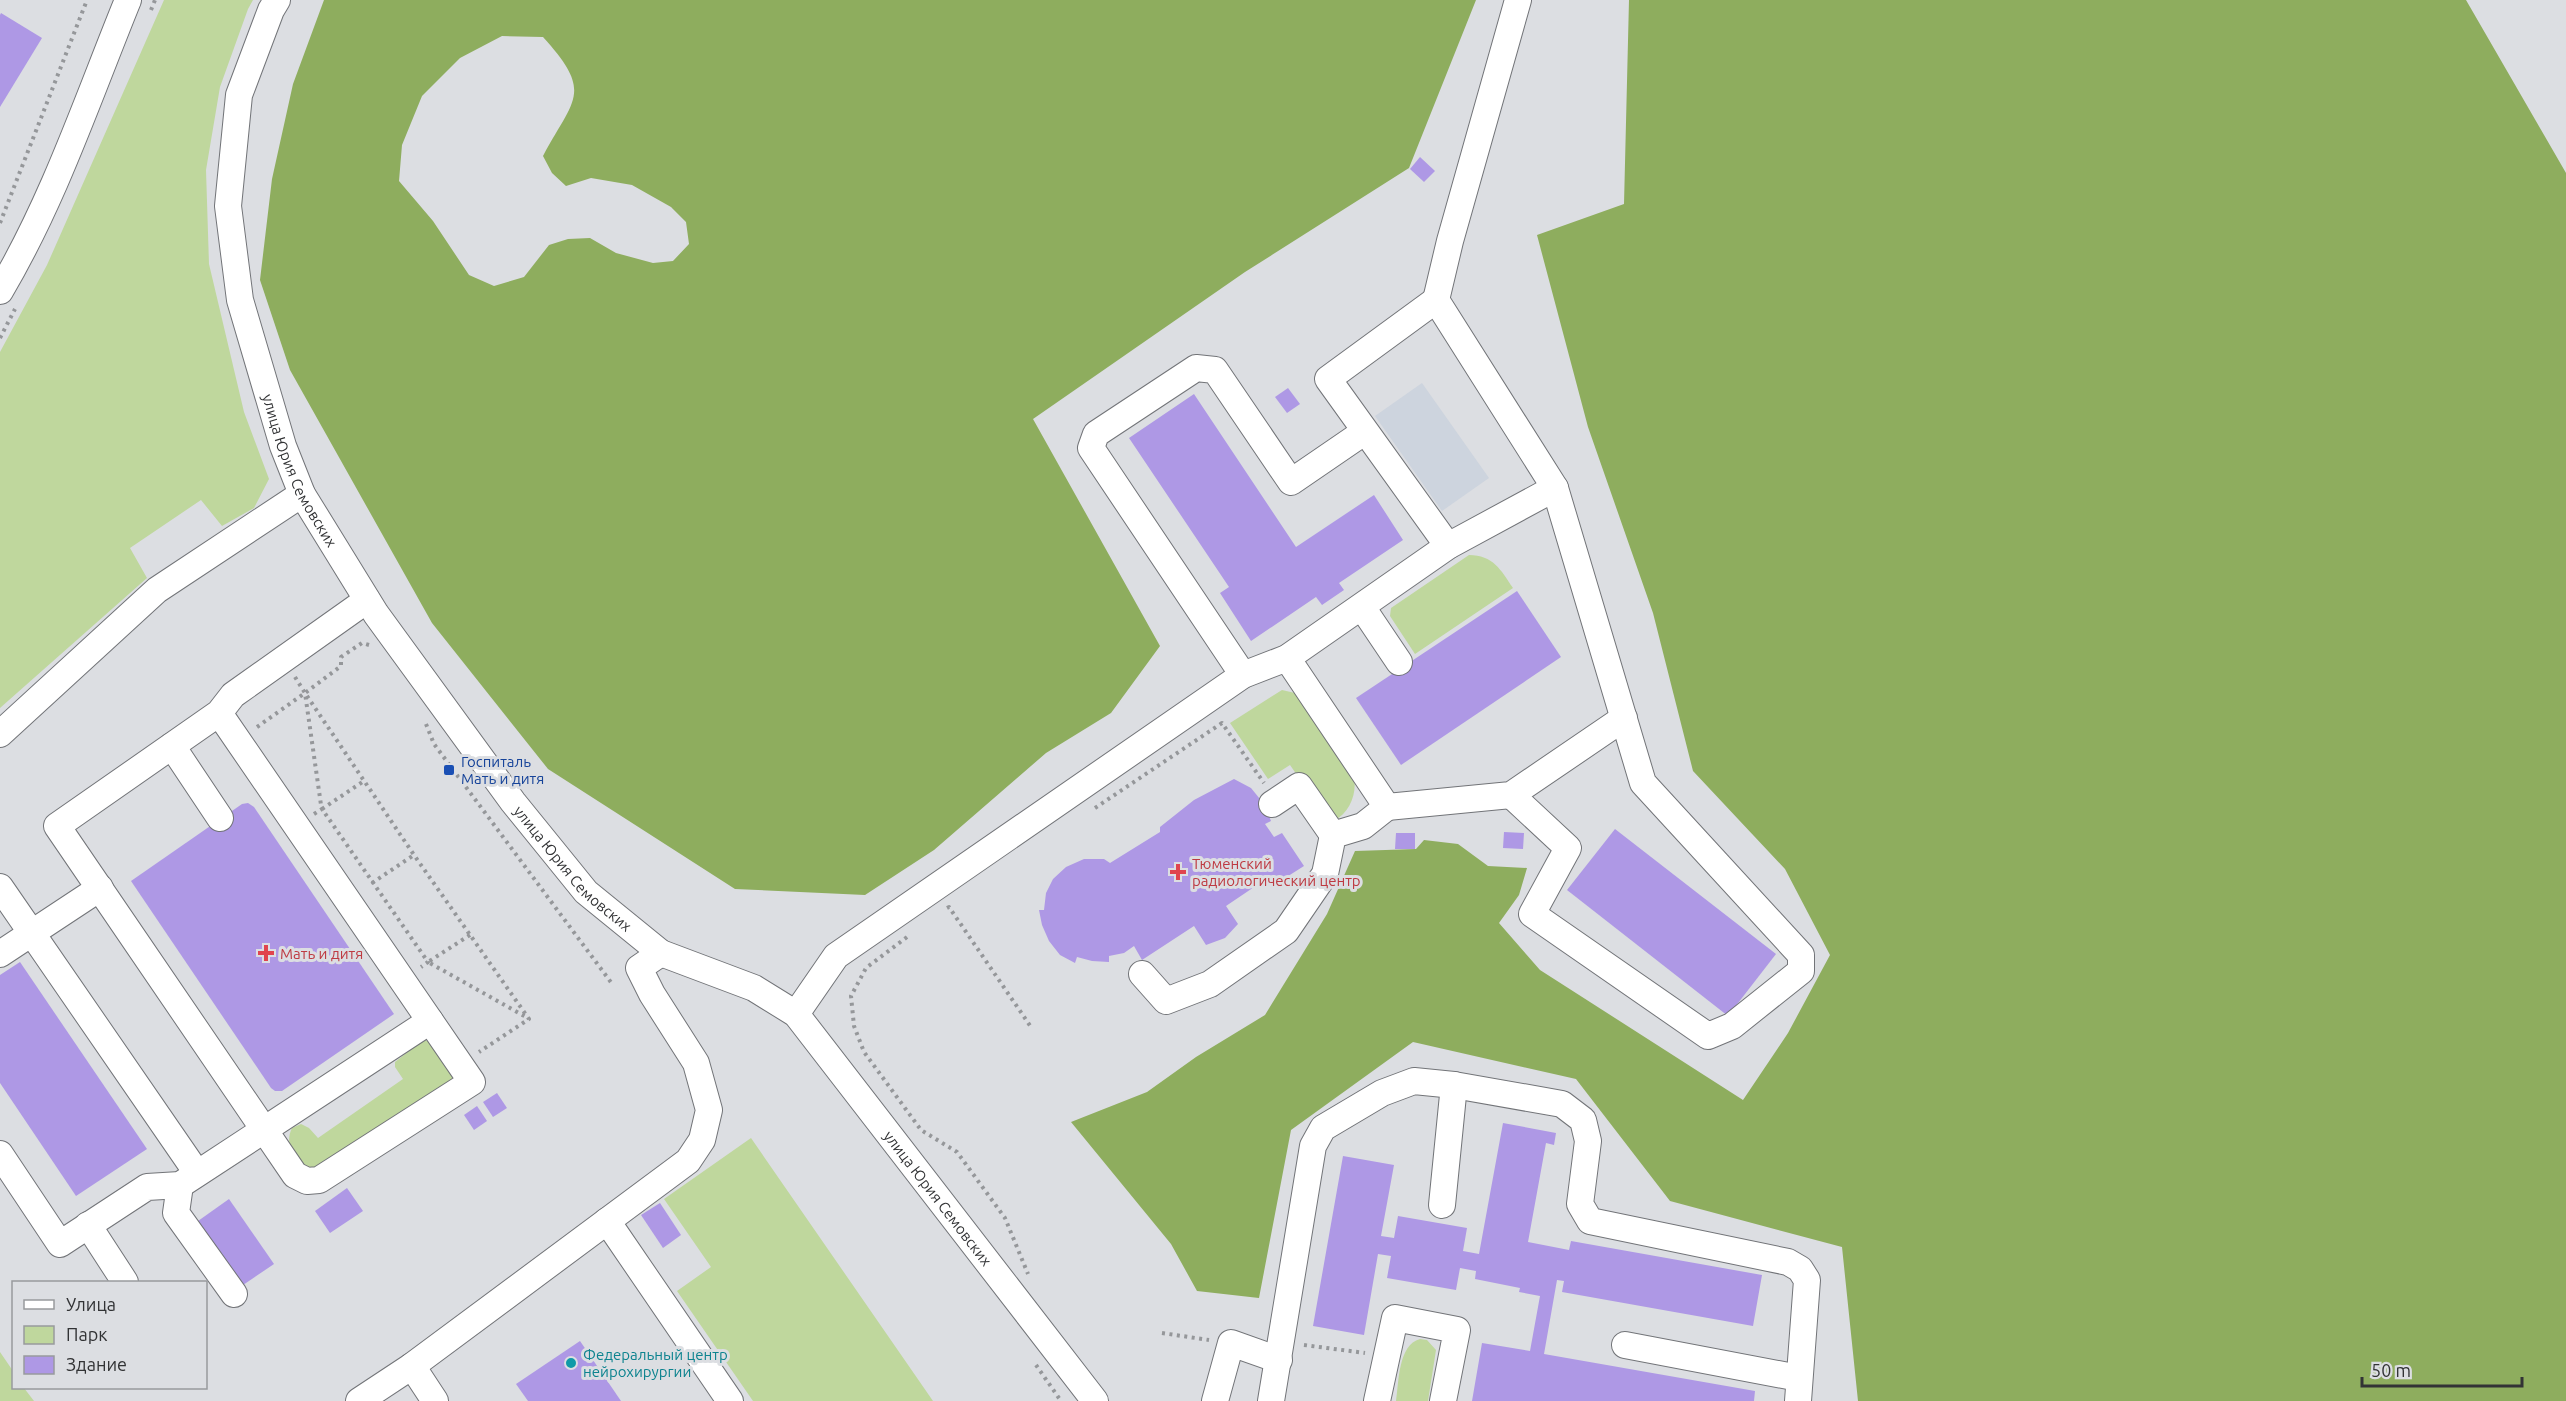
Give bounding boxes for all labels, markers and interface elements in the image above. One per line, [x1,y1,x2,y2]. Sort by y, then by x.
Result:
street label: улица Юрия Семовских [260,392,341,550]
place label: Госпиталь Мать и дитя [461,753,544,787]
marker: Госпиталь Мать и дитя [442,763,456,777]
street label: улица Юрия Семовских [511,802,636,935]
place label: Тюменский радиологический центр [1192,855,1361,889]
marker: Тюменский радиологический центр [1169,863,1187,881]
marker: Мать и дитя [257,944,275,962]
place label: Мать и дитя [280,945,363,962]
street label: улица Юрия Семовских [881,1127,996,1269]
legend [12,1281,207,1389]
text: Улица [66,1294,116,1314]
text: Парк [66,1324,107,1344]
place label: Федеральный центр нейрохирургии [583,1346,728,1380]
scale bar [2362,1350,2522,1388]
text: Здание [66,1354,127,1374]
marker: Федеральный центр нейрохирургии [564,1356,578,1370]
text: 50 m [2371,1360,2411,1380]

